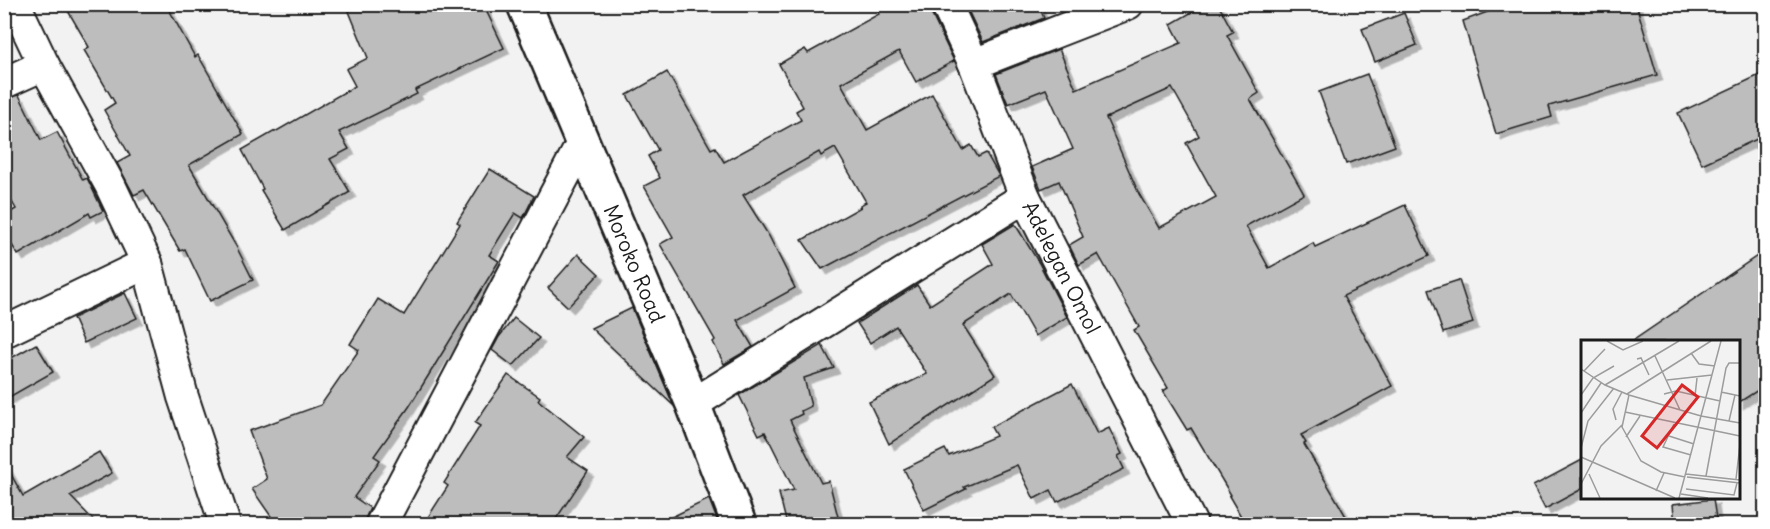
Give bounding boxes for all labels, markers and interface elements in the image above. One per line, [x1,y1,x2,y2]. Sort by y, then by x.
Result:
street label: Adelegan Omol [1016,197,1107,338]
street label: Moroko Road [597,200,671,327]
inset map [1581,340,1740,499]

